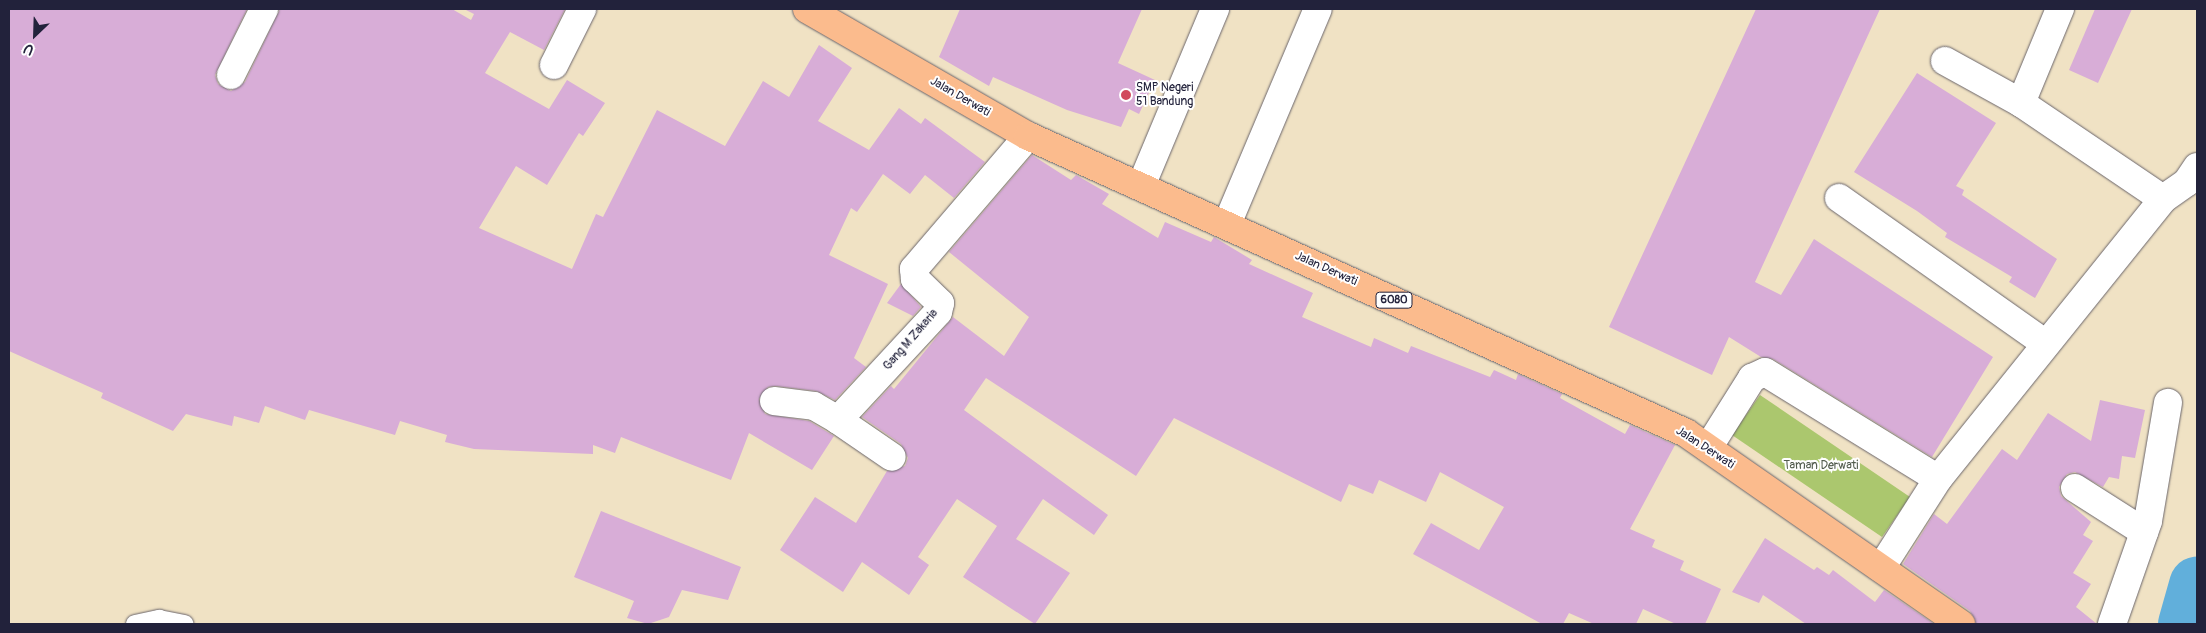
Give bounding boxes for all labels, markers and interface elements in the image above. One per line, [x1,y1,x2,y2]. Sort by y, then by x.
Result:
north arrow [10,10,60,60]
text: U [21,40,36,59]
street label: Jalan Derwati [927,74,993,120]
place label: SMP Negeri 51 Bandung [1136,81,1193,109]
marker: SMP Negeri 51 Bandung [1120,89,1132,101]
street label: Jalan Derwati [1293,249,1359,289]
road number: 6080 [1375,292,1413,308]
street label: Gang M Zakaria [881,307,941,373]
street label: Jalan Derwati [1673,424,1737,472]
park label: Taman Derwati [1784,459,1858,473]

